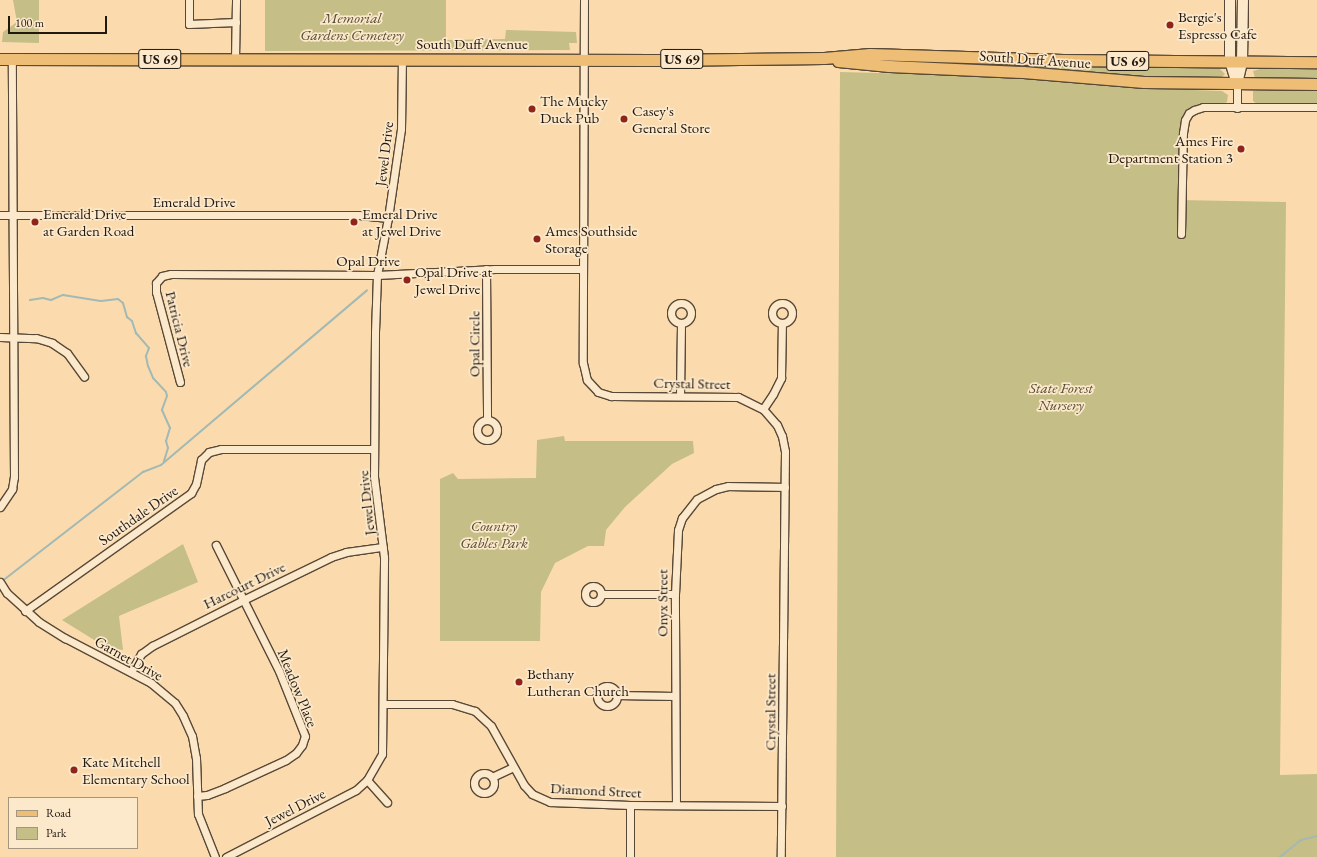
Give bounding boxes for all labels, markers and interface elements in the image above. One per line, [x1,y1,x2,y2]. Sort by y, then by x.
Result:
place label: Bergie's Espresso Cafe [1178,7,1257,42]
scale bar [10,8,109,34]
park label: Memorial Gardens Cemetery [300,8,404,43]
text: 100 m [15,15,44,31]
marker: Bergie's Espresso Cafe [1165,20,1175,30]
street label: South Duff Avenue [416,35,528,53]
street label: South Duff Avenue [979,46,1091,72]
road number: US 69 [138,47,182,71]
road number: US 69 [660,47,704,71]
road number: US 69 [1106,49,1150,73]
place label: The Mucky Duck Pub [540,91,608,126]
place label: Casey's General Store [632,101,710,136]
marker: The Mucky Duck Pub [527,104,537,114]
marker: Casey's General Store [619,114,629,124]
street label: Jewel Drive [371,120,397,188]
place label: Ames Fire Department Station 3 [1108,131,1233,166]
marker: Ames Fire Department Station 3 [1236,144,1246,154]
street label: Emerald Drive [152,193,236,211]
place label: Emerald Drive at Garden Road [43,204,134,239]
place label: Emeral Drive at Jewel Drive [362,204,441,239]
marker: Emerald Drive at Garden Road [30,217,40,227]
marker: Emeral Drive at Jewel Drive [349,217,359,227]
place label: Ames Southside Storage [545,221,637,256]
marker: Ames Southside Storage [532,234,542,244]
street label: Opal Drive [336,252,400,270]
place label: Opal Drive at Jewel Drive [415,262,492,297]
marker: Opal Drive at Jewel Drive [402,275,412,285]
street label: Patricia Drive [162,289,198,369]
street label: Opal Circle [465,311,483,377]
street label: Crystal Street [653,373,731,393]
park label: State Forest Nursery [1029,378,1093,413]
street label: Jewel Drive [354,470,378,536]
street label: Southdale Drive [95,481,181,549]
park label: Country Gables Park [460,516,528,551]
street label: Harcourt Drive [200,557,288,613]
street label: Onyx Street [653,569,671,637]
street label: Garnet Drive [92,632,166,684]
street label: Meadow Place [274,646,322,730]
place label: Bethany Lutheran Church [527,664,629,699]
street label: Crystal Street [761,673,779,751]
marker: Bethany Lutheran Church [514,677,524,687]
place label: Kate Mitchell Elementary School [82,752,190,787]
marker: Kate Mitchell Elementary School [69,765,79,775]
street label: Diamond Street [550,779,642,801]
street label: Jewel Drive [262,784,328,830]
legend [8,797,138,849]
text: Road [46,805,71,821]
text: Park [46,825,66,841]

